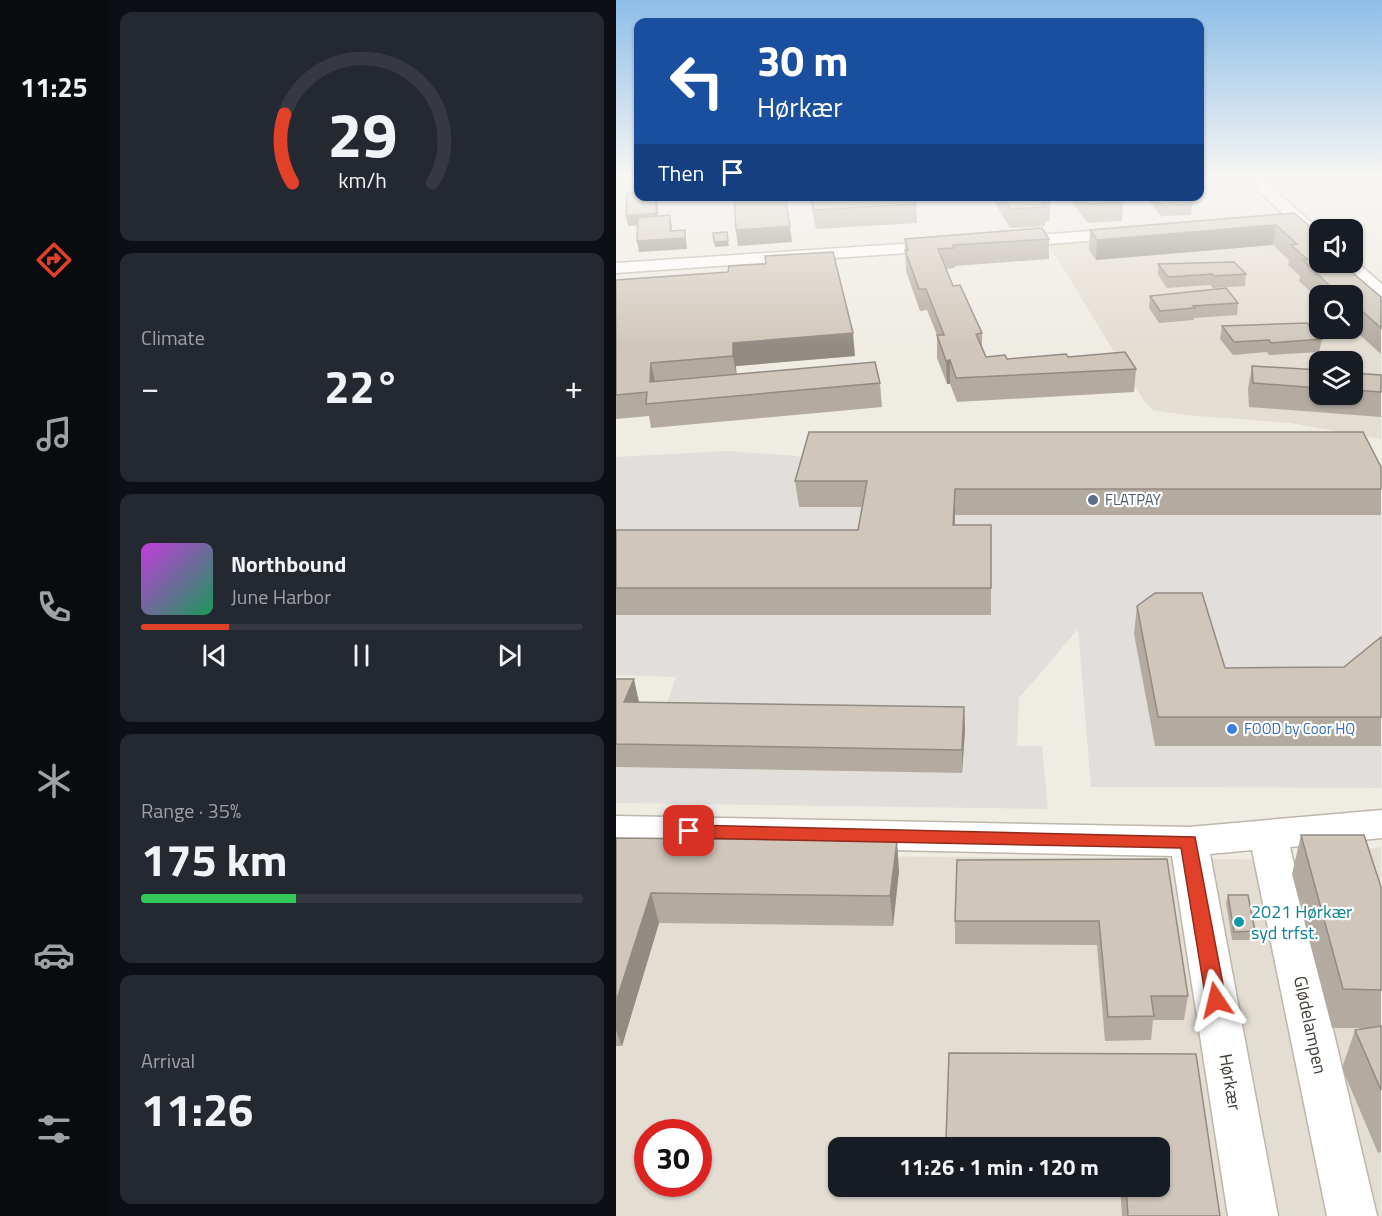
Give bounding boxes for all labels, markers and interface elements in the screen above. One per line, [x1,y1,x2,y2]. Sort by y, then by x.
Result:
text: 30 m [757,28,849,92]
icon: left [658,42,736,120]
text: 11:25 [20,66,88,107]
text: Hørkær [757,86,843,127]
text: 29 [327,87,397,182]
text: Then [658,156,704,190]
icon: arrive [716,156,749,189]
text: km/h [338,165,386,197]
map controls [1309,219,1363,405]
button: sound [1309,219,1363,273]
icon: directions [33,239,75,281]
button: search [1309,285,1363,339]
text: Climate [141,322,205,353]
button: layers [1309,351,1363,405]
text: 22° [324,352,400,420]
text: − [141,362,159,412]
text: + [565,362,583,412]
icon: music [33,413,75,455]
place label: FLATPAY [1105,488,1161,511]
marker: FLATPAY [1086,493,1100,507]
text: Northbound [231,547,346,581]
text: June Harbor [231,581,331,612]
icon: phone [33,586,75,628]
icon: previous [198,639,231,672]
icon: pause [345,639,378,672]
icon: next [493,639,526,672]
place label: FOOD by Coor HQ [1244,717,1355,740]
marker: FOOD by Coor HQ [1225,722,1239,736]
icon: climate [33,760,75,802]
text: Range · 35% [141,795,241,826]
pin [663,805,714,856]
icon: arrive [672,814,705,847]
text: 175 km [141,825,287,893]
place label: 2021 Hørkær syd trfst. [1251,898,1352,946]
marker: 2021 Hørkær syd trfst. [1232,915,1246,929]
icon: car [33,934,75,976]
position arrow [1184,968,1248,1032]
street label: Glødelampen [1287,973,1334,1077]
text: Arrival [141,1045,195,1076]
street label: Hørkær [1212,1051,1249,1112]
text: 11:26 [141,1075,253,1143]
icon: filters [33,1108,75,1150]
speed limit sign: 30 [634,1119,712,1197]
text: 11:26 · 1 min · 120 m [899,1150,1099,1184]

